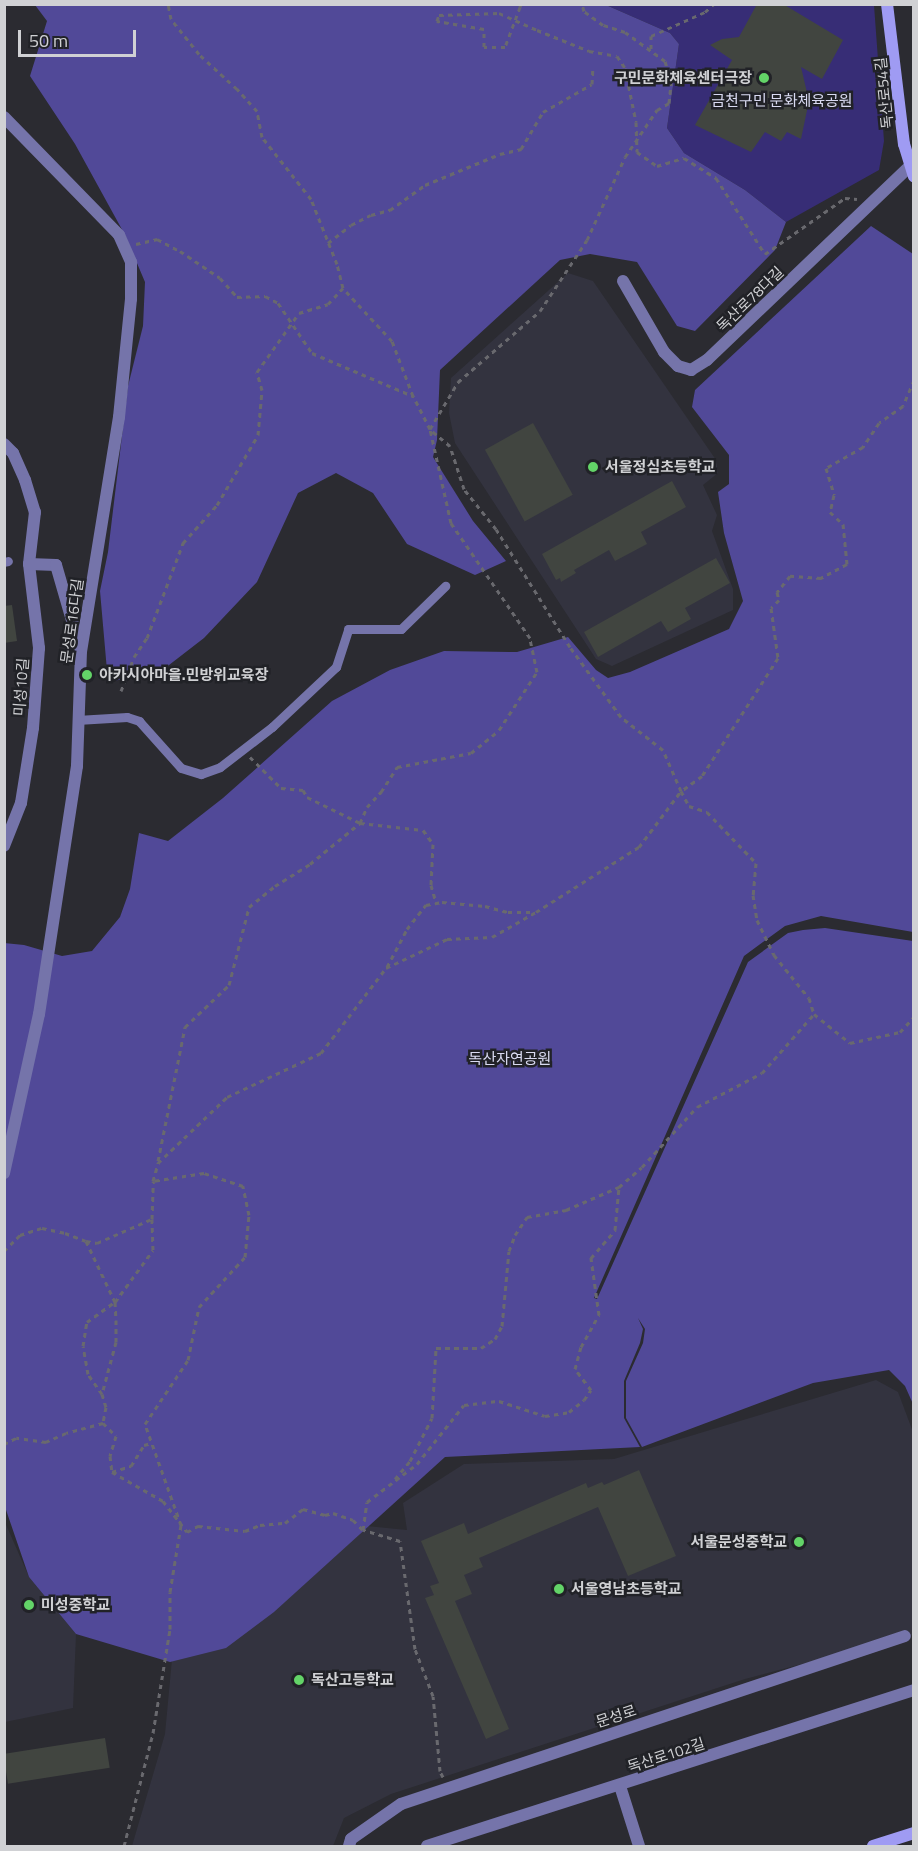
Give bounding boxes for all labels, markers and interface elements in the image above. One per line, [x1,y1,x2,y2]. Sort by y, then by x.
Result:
scale bar [21,18,140,56]
text: 50 m [29,27,68,54]
street label: 독산로54길 [871,56,897,130]
place label: 구민문화체육센터극장 [614,69,752,87]
marker: 구민문화체육센터극장 [757,71,771,85]
park label: 금천구민 문화체육공원 [711,92,853,110]
street label: 독산로78다길 [713,263,787,335]
place label: 서울정심초등학교 [605,458,715,476]
marker: 서울정심초등학교 [586,460,600,474]
street label: 문성로16다길 [57,577,87,665]
street label: 미성10길 [10,657,32,717]
place label: 아카시아마을.민방위교육장 [99,666,268,684]
marker: 아카시아마을.민방위교육장 [80,668,94,682]
park label: 독산자연공원 [469,1050,551,1068]
place label: 서울문성중학교 [690,1533,787,1551]
marker: 서울문성중학교 [792,1535,806,1549]
place label: 서울영남초등학교 [571,1580,681,1598]
marker: 서울영남초등학교 [552,1582,566,1596]
place label: 미성중학교 [41,1596,110,1614]
marker: 미성중학교 [22,1598,36,1612]
place label: 독산고등학교 [311,1671,394,1689]
marker: 독산고등학교 [292,1673,306,1687]
street label: 문성로 [594,1701,638,1731]
street label: 독산로102길 [625,1734,707,1776]

